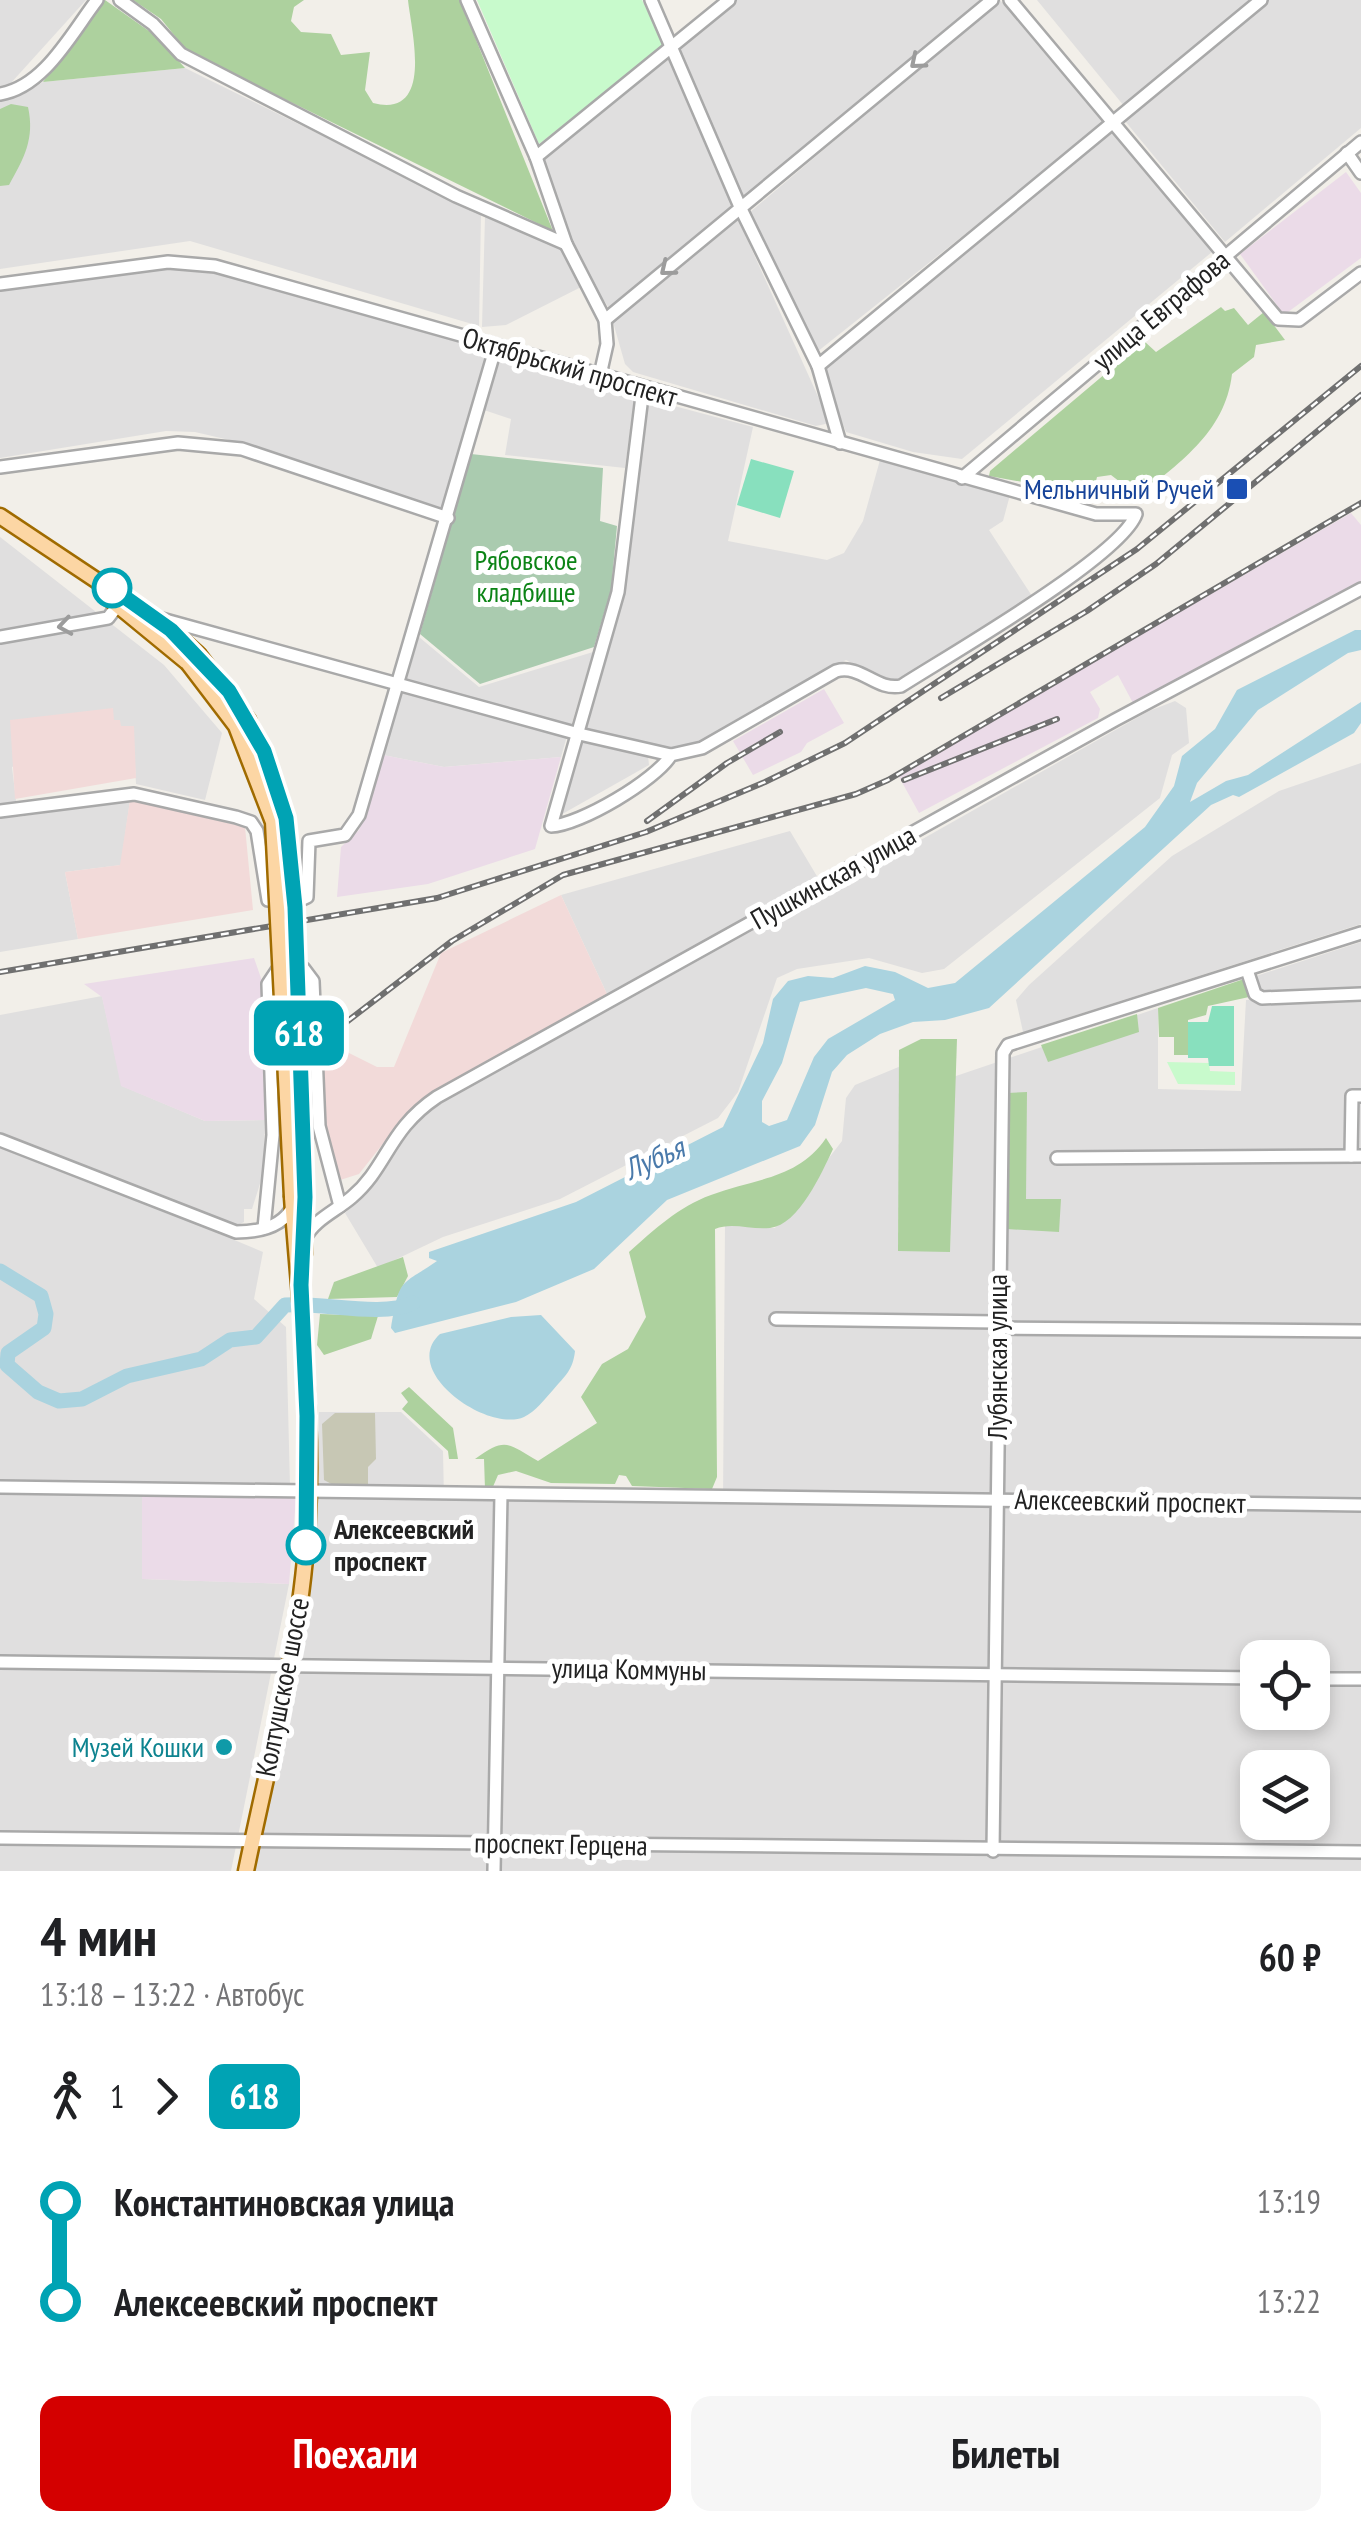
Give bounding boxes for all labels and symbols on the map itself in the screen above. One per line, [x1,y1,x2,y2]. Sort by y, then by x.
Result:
one-way arrow [911,51,929,69]
street label: улица Евграфова [1084,241,1237,378]
one-way arrow [660,257,678,275]
street label: Октябрьский проспект [459,318,682,415]
place label: Мельничный Ручей [1024,470,1214,507]
marker: Мельничный Ручей [1224,476,1250,502]
park label: Рябовское кладбище [474,541,578,610]
unlabelled marker [93,569,131,607]
one-way arrow [57,615,74,636]
street label: Пушкинская улица [744,816,922,937]
line badge: 618 [242,1000,356,1066]
water label: Лубья [616,1126,692,1189]
street label: Лубянская улица [978,1274,1015,1441]
street label: Алексеевский проспект [1014,1480,1246,1521]
place label: Алексеевский проспект [333,1510,474,1579]
marker: Алексеевский проспект [287,1526,325,1564]
street label: Колтушское шоссе [246,1594,317,1780]
street label: улица Коммуны [551,1649,707,1688]
place label: Музей Кошки [72,1728,204,1765]
marker: Музей Кошки [213,1736,235,1758]
street label: проспект Герцена [474,1823,648,1864]

